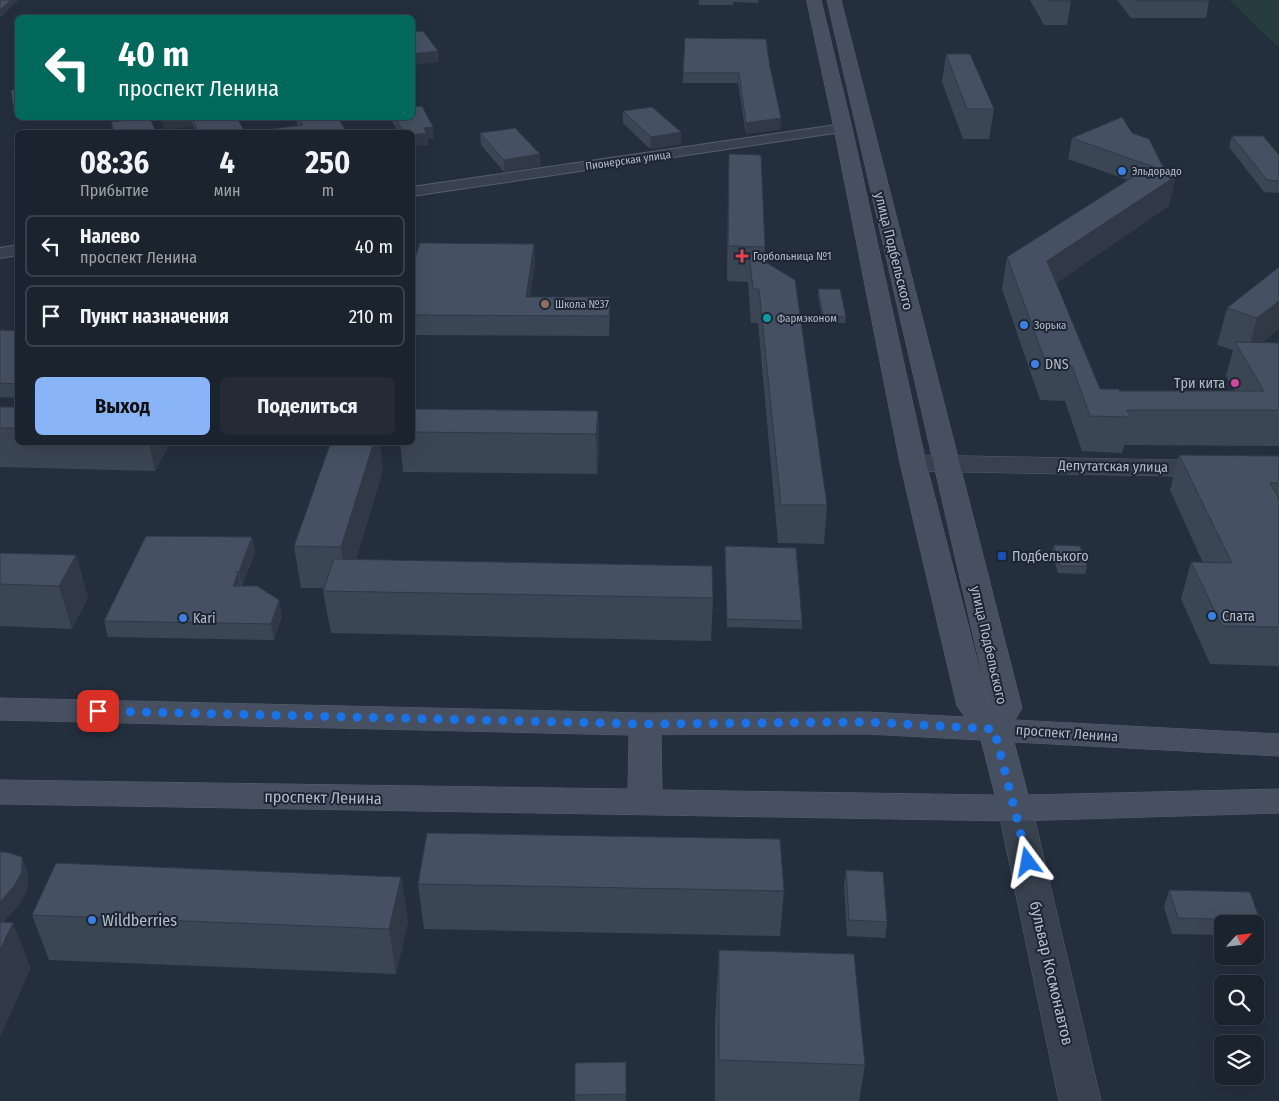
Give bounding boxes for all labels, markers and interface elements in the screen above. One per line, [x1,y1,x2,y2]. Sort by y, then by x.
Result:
text: 40 m [118,33,189,75]
icon: left [35,35,100,100]
text: проспект Ленина [118,75,279,102]
text: 08:36 [80,145,149,181]
text: 4 [220,145,235,181]
text: 250 [305,145,350,181]
street label: Пионерская улица [584,148,672,173]
marker: Эльдорадо [1116,165,1128,177]
place label: Эльдорадо [1132,165,1182,178]
text: Прибытие [80,181,149,200]
text: мин [214,181,241,200]
text: m [322,181,334,200]
street label: улица Подбельского [871,190,916,312]
text: Налево [80,225,140,248]
icon: left [37,232,65,260]
text: 40 m [355,235,393,258]
text: проспект Ленина [80,248,197,267]
marker: Горбольница №1 [735,249,749,263]
place label: Горбольница №1 [753,250,832,263]
marker: Школа №37 [539,298,551,310]
place label: Школа №37 [555,298,609,311]
icon: arrive [37,302,65,330]
text: Пункт назначения [80,305,229,328]
text: 210 m [349,305,393,328]
marker: Фармэконом [761,312,773,324]
place label: Фармэконом [777,312,837,325]
marker: Зорька [1018,319,1030,331]
place label: Зорька [1034,319,1066,332]
place label: DNS [1045,356,1069,373]
marker: DNS [1029,358,1041,370]
place label: Три кита [1174,375,1225,392]
button: Выход [35,377,210,435]
button: Поделиться [220,377,395,435]
marker: Три кита [1229,377,1241,389]
street label: Депутатская улица [1057,457,1168,476]
place label: Подбелького [1012,548,1089,565]
marker: Подбелького [996,550,1008,562]
street label: улица Подбельского [967,584,1010,706]
place label: Слата [1222,608,1255,625]
place label: Kari [193,610,216,627]
marker: Слата [1206,610,1218,622]
marker: Kari [177,612,189,624]
pin [77,690,119,732]
icon: arrive [84,697,112,725]
street label: проспект Ленина [1015,721,1119,746]
street label: проспект Ленина [264,787,382,808]
position arrow [1001,835,1053,887]
street label: бульвар Космонавтов [1026,899,1077,1047]
place label: Wildberries [102,911,177,930]
marker: Wildberries [86,914,98,926]
north arrow [1214,915,1264,965]
map controls [1214,915,1264,1085]
button: search [1214,975,1264,1025]
button: layers [1214,1035,1264,1085]

